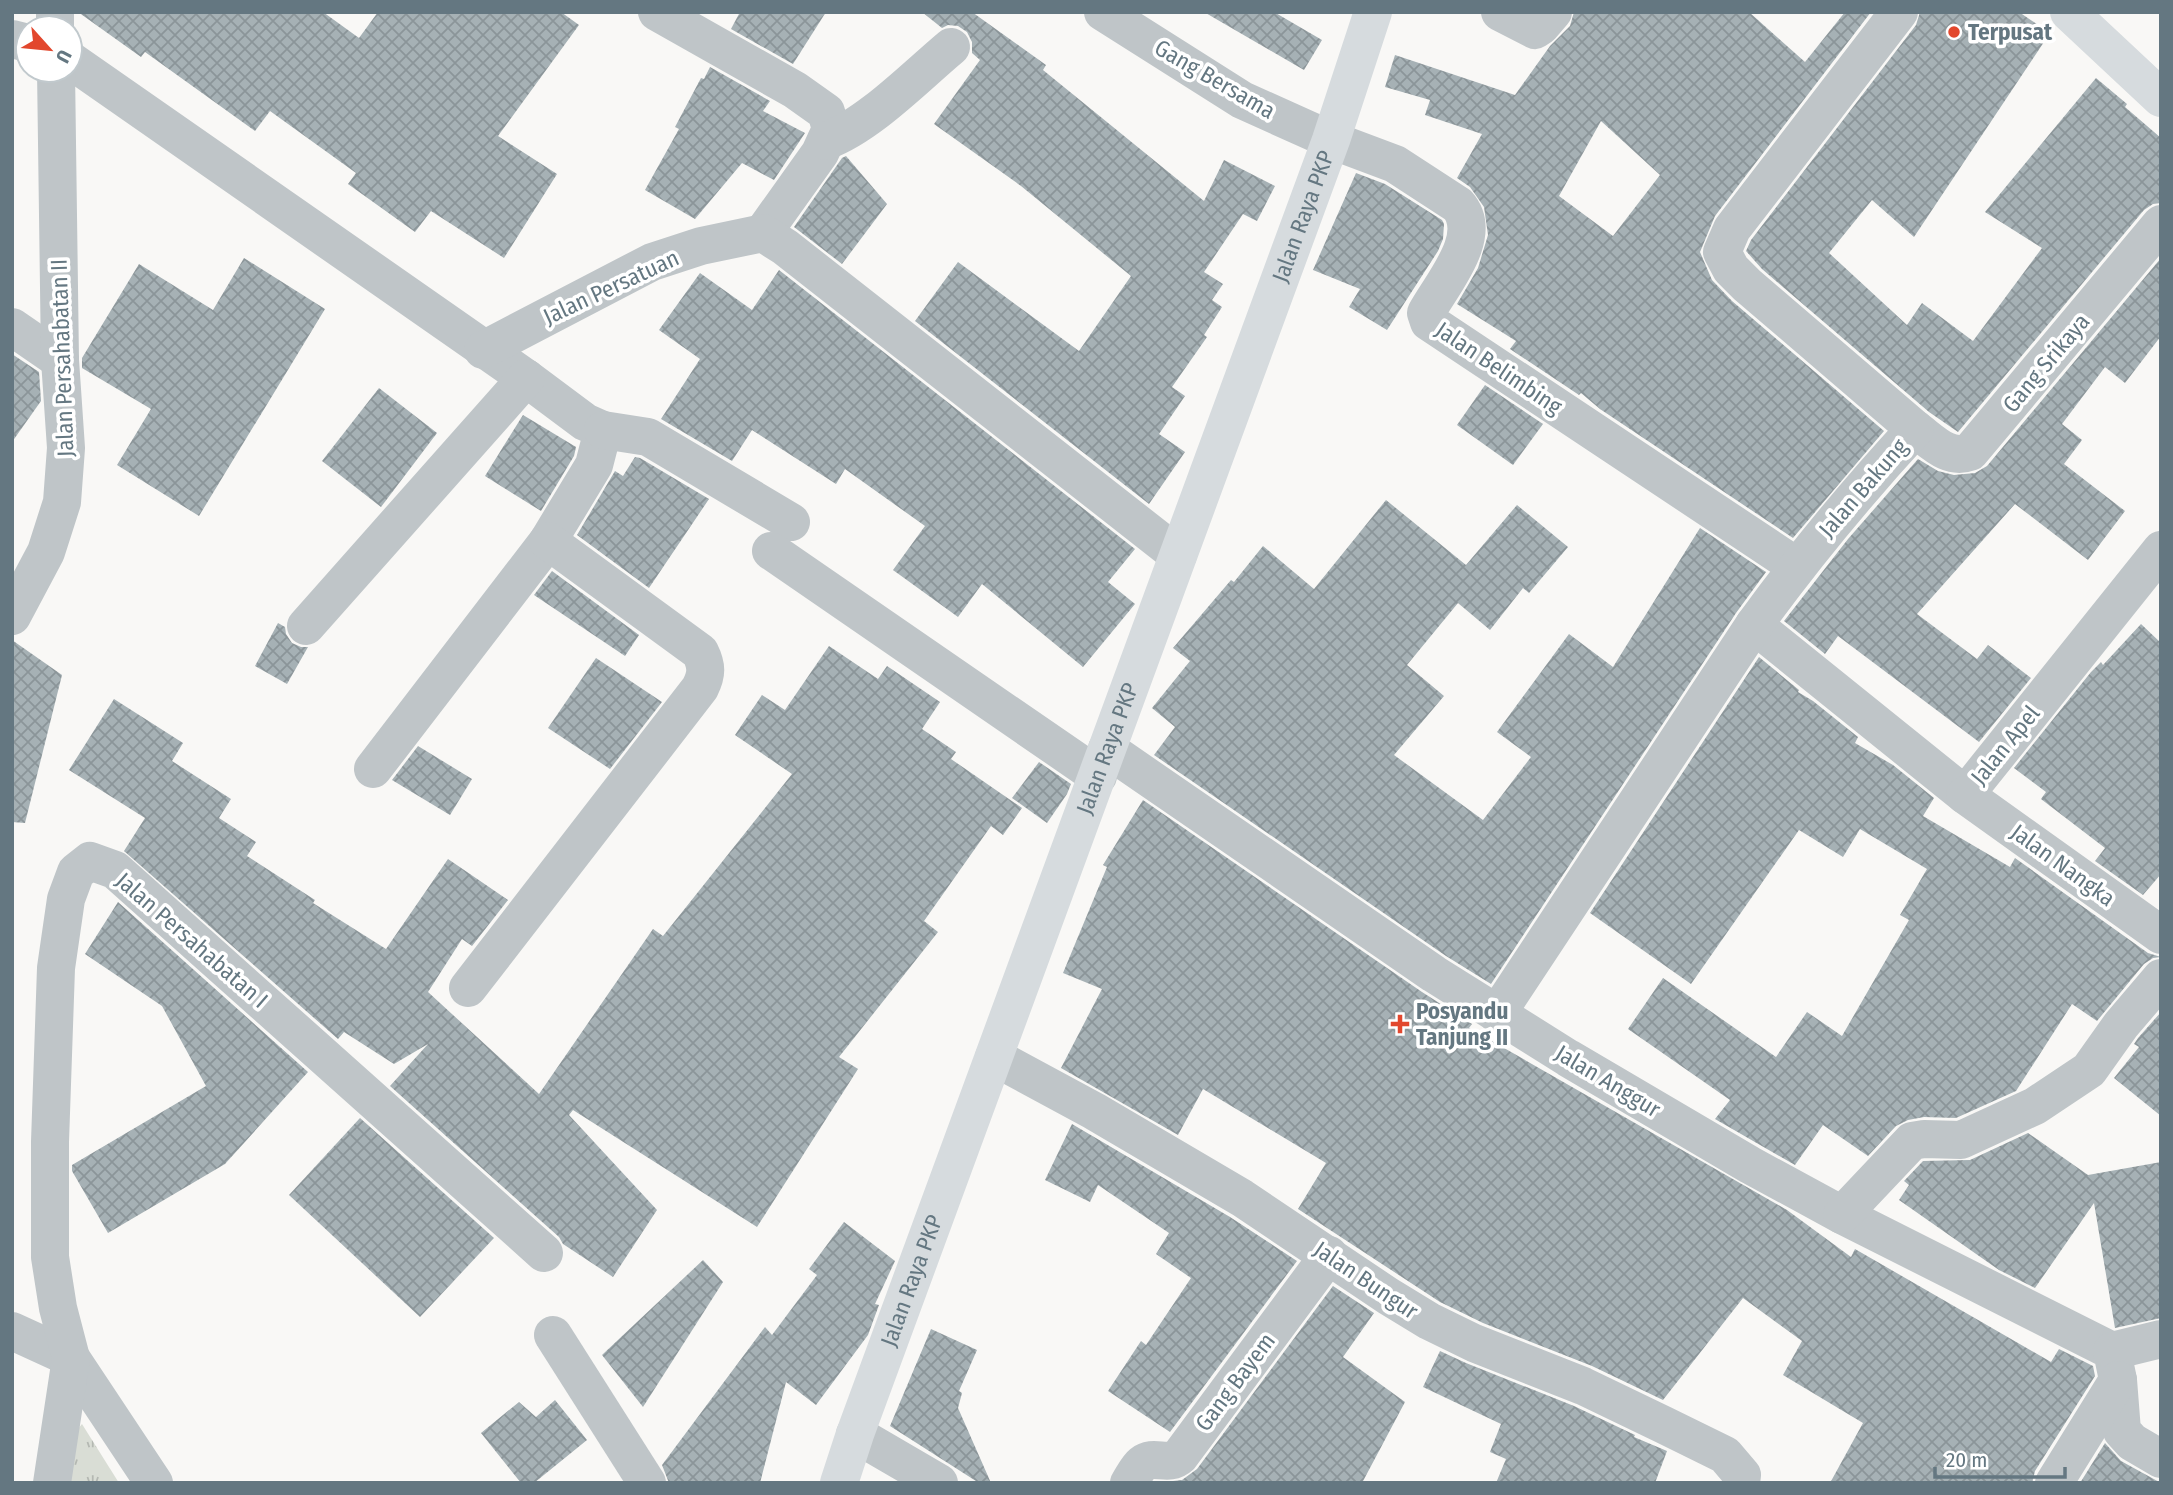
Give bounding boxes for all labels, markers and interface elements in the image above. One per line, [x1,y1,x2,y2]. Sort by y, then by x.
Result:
north arrow [14,14,84,84]
place label: Terpusat [1968,18,2053,46]
marker: Terpusat [1946,24,1962,40]
street label: Gang Bersama [1150,33,1280,125]
text: U [51,46,76,67]
street label: Jalan Raya PKP [1266,147,1340,286]
street label: Jalan Persatuan [539,243,683,331]
street label: Jalan Persahabatan II [45,258,79,458]
street label: Gang Srikaya [1997,308,2095,418]
street label: Jalan Belimbing [1430,315,1568,421]
street label: Jalan Bakung [1813,433,1914,543]
street label: Jalan Raya PKP [1070,679,1144,818]
street label: Jalan Apel [1965,700,2045,790]
street label: Jalan Nangka [2005,818,2121,912]
street label: Jalan Persahabatan I [110,866,274,1014]
place label: Posyandu Tanjung II [1416,997,1508,1051]
marker: Posyandu Tanjung II [1390,1014,1410,1034]
street label: Jalan Anggur [1550,1039,1666,1123]
street label: Jalan Raya PKP [874,1211,948,1350]
street label: Jalan Bungur [1309,1235,1423,1325]
street label: Gang Bayem [1189,1327,1281,1437]
scale bar [1935,1436,2064,1480]
text: 20 m [1946,1447,1987,1473]

